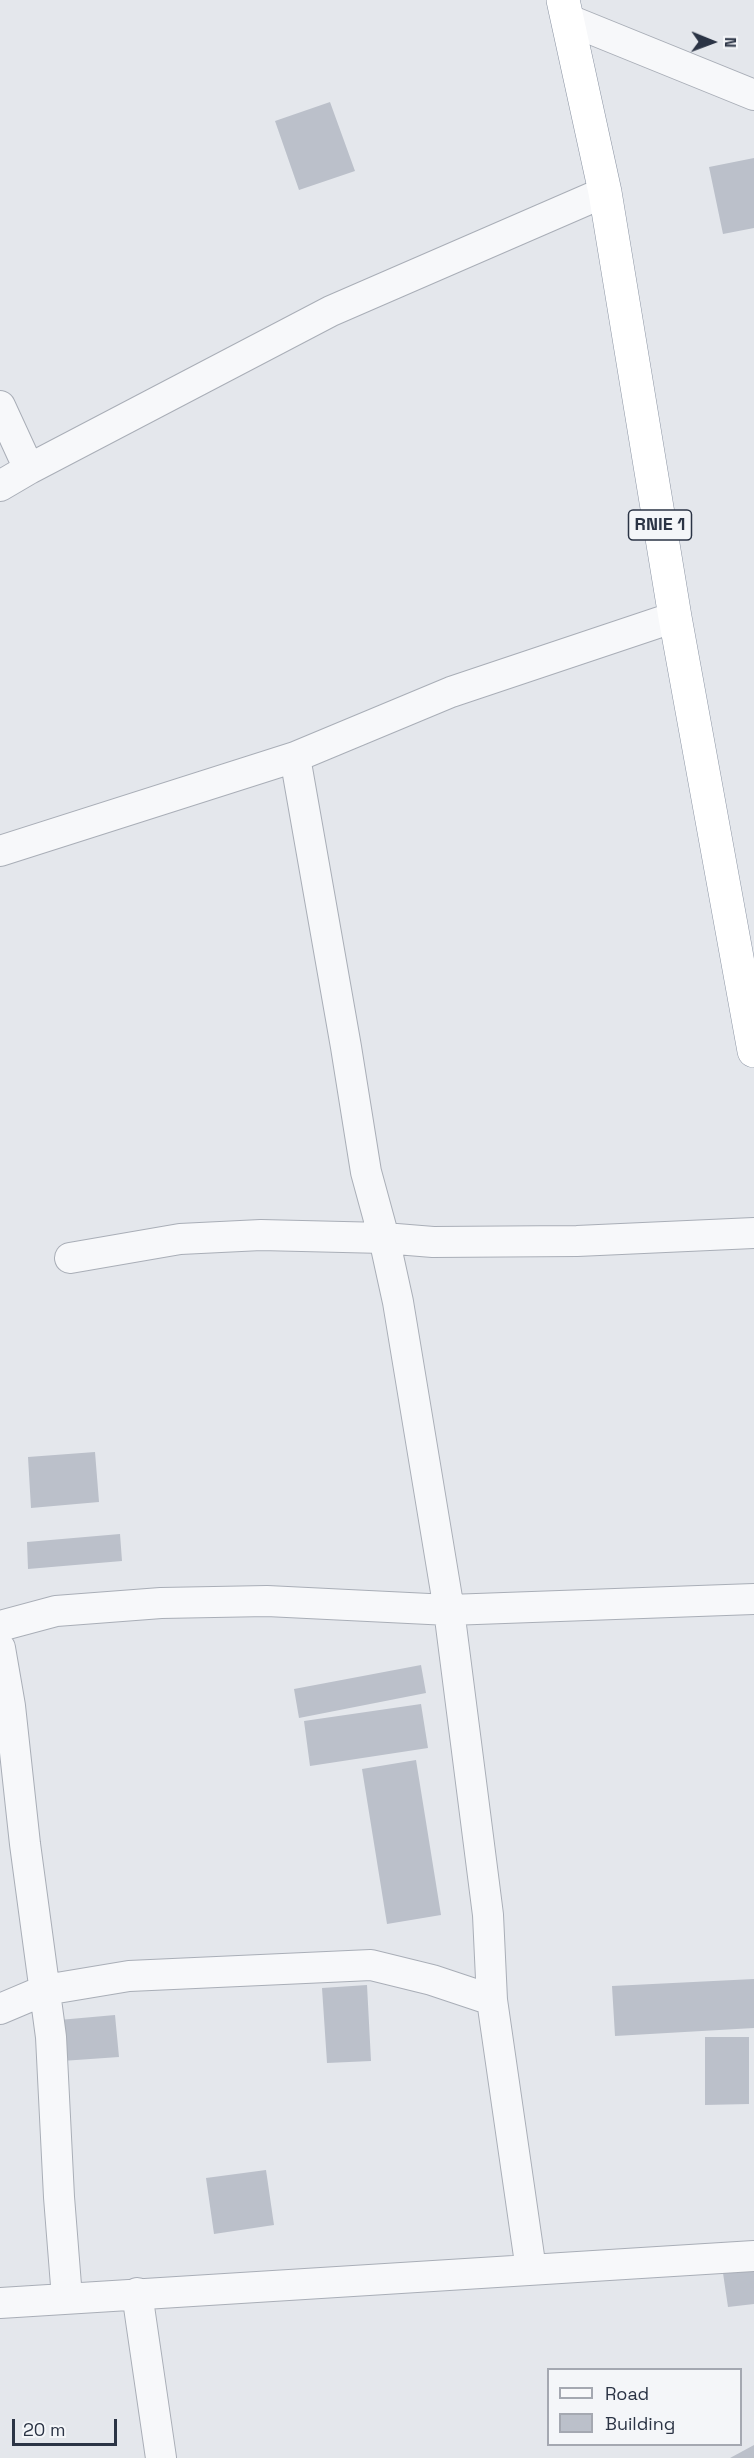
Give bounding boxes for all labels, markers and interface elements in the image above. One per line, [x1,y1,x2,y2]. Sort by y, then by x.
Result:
north arrow [682,12,742,72]
text: N [720,37,741,48]
road number: RNIE 1 [628,510,692,540]
legend [547,2368,742,2446]
text: Road [605,2382,649,2405]
scale bar [15,2407,120,2445]
text: Building [605,2412,675,2435]
text: 20 m [23,2418,66,2441]

